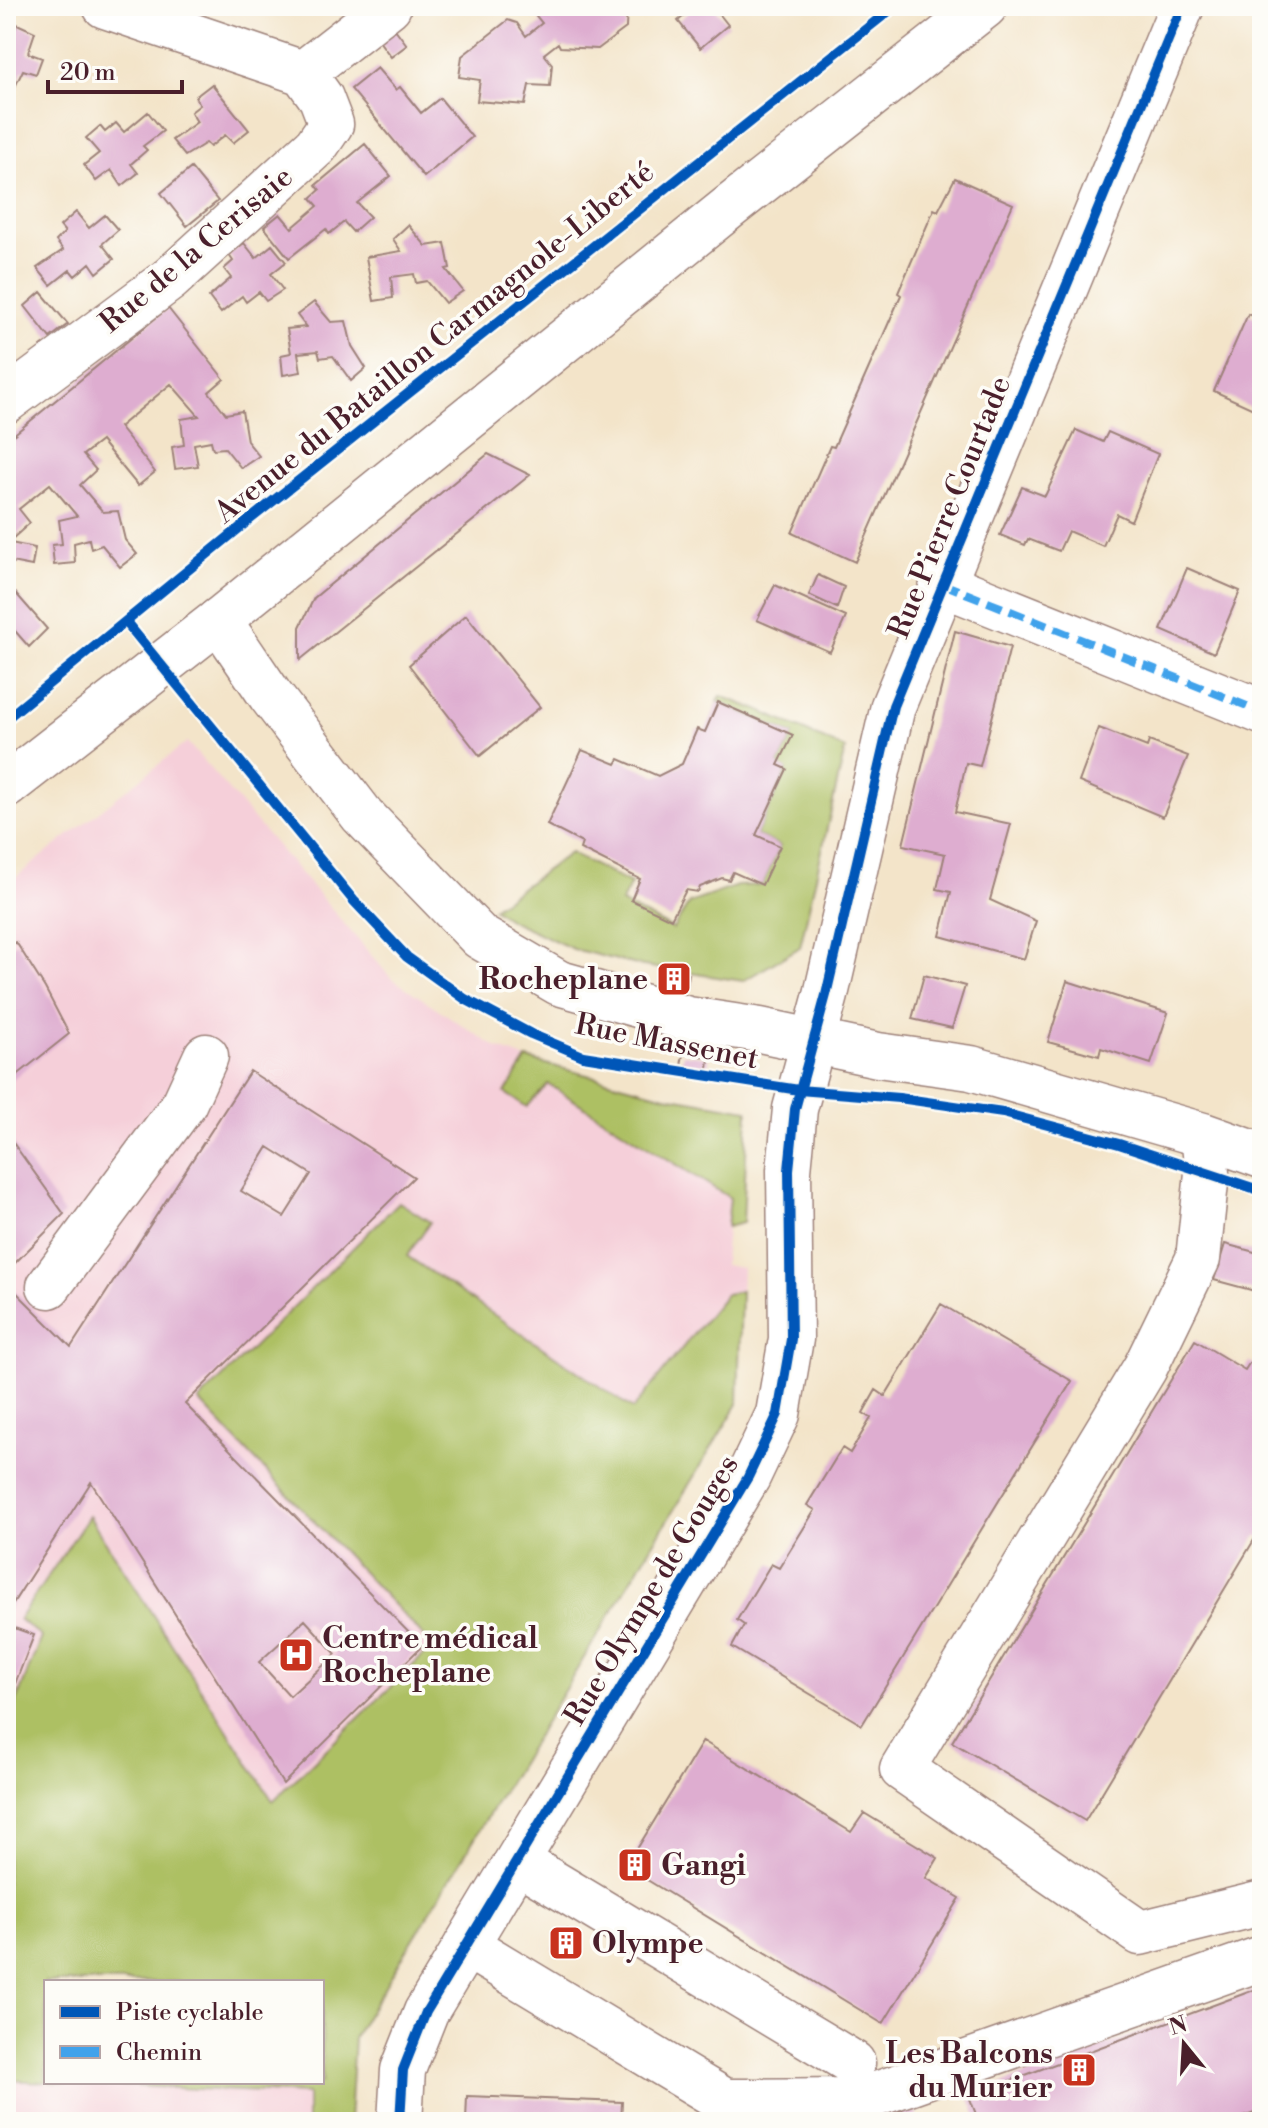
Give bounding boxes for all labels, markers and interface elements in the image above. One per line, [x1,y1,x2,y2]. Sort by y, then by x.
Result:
scale bar [48,44,182,94]
text: 20 m [60,58,116,88]
street label: Avenue du Bataillon Carmagnole-Liberté [206,153,662,533]
street label: Rue de la Cerisaie [92,158,301,342]
street label: Rue Pierre Courtade [880,371,1020,644]
building icon: Rocheplane [655,960,693,998]
place label: Rocheplane [479,961,648,999]
street label: Rue Massenet [572,1006,762,1078]
street label: Rue Olympe de Gouges [556,1448,748,1733]
place label: Centre médical Rocheplane [322,1620,538,1692]
hospital icon: Centre médical Rocheplane [277,1636,315,1674]
building icon: Gangi [616,1846,654,1884]
place label: Gangi [661,1847,746,1885]
building icon: Olympe [547,1924,585,1962]
place label: Olympe [592,1925,704,1963]
legend [44,1980,324,2084]
text: Piste cyclable [116,1998,264,2028]
north arrow [1144,2004,1224,2084]
text: N [1166,2011,1191,2042]
place label: Les Balcons du Murier [886,2035,1053,2107]
text: Chemin [116,2038,202,2068]
building icon: Les Balcons du Murier [1060,2051,1098,2089]

